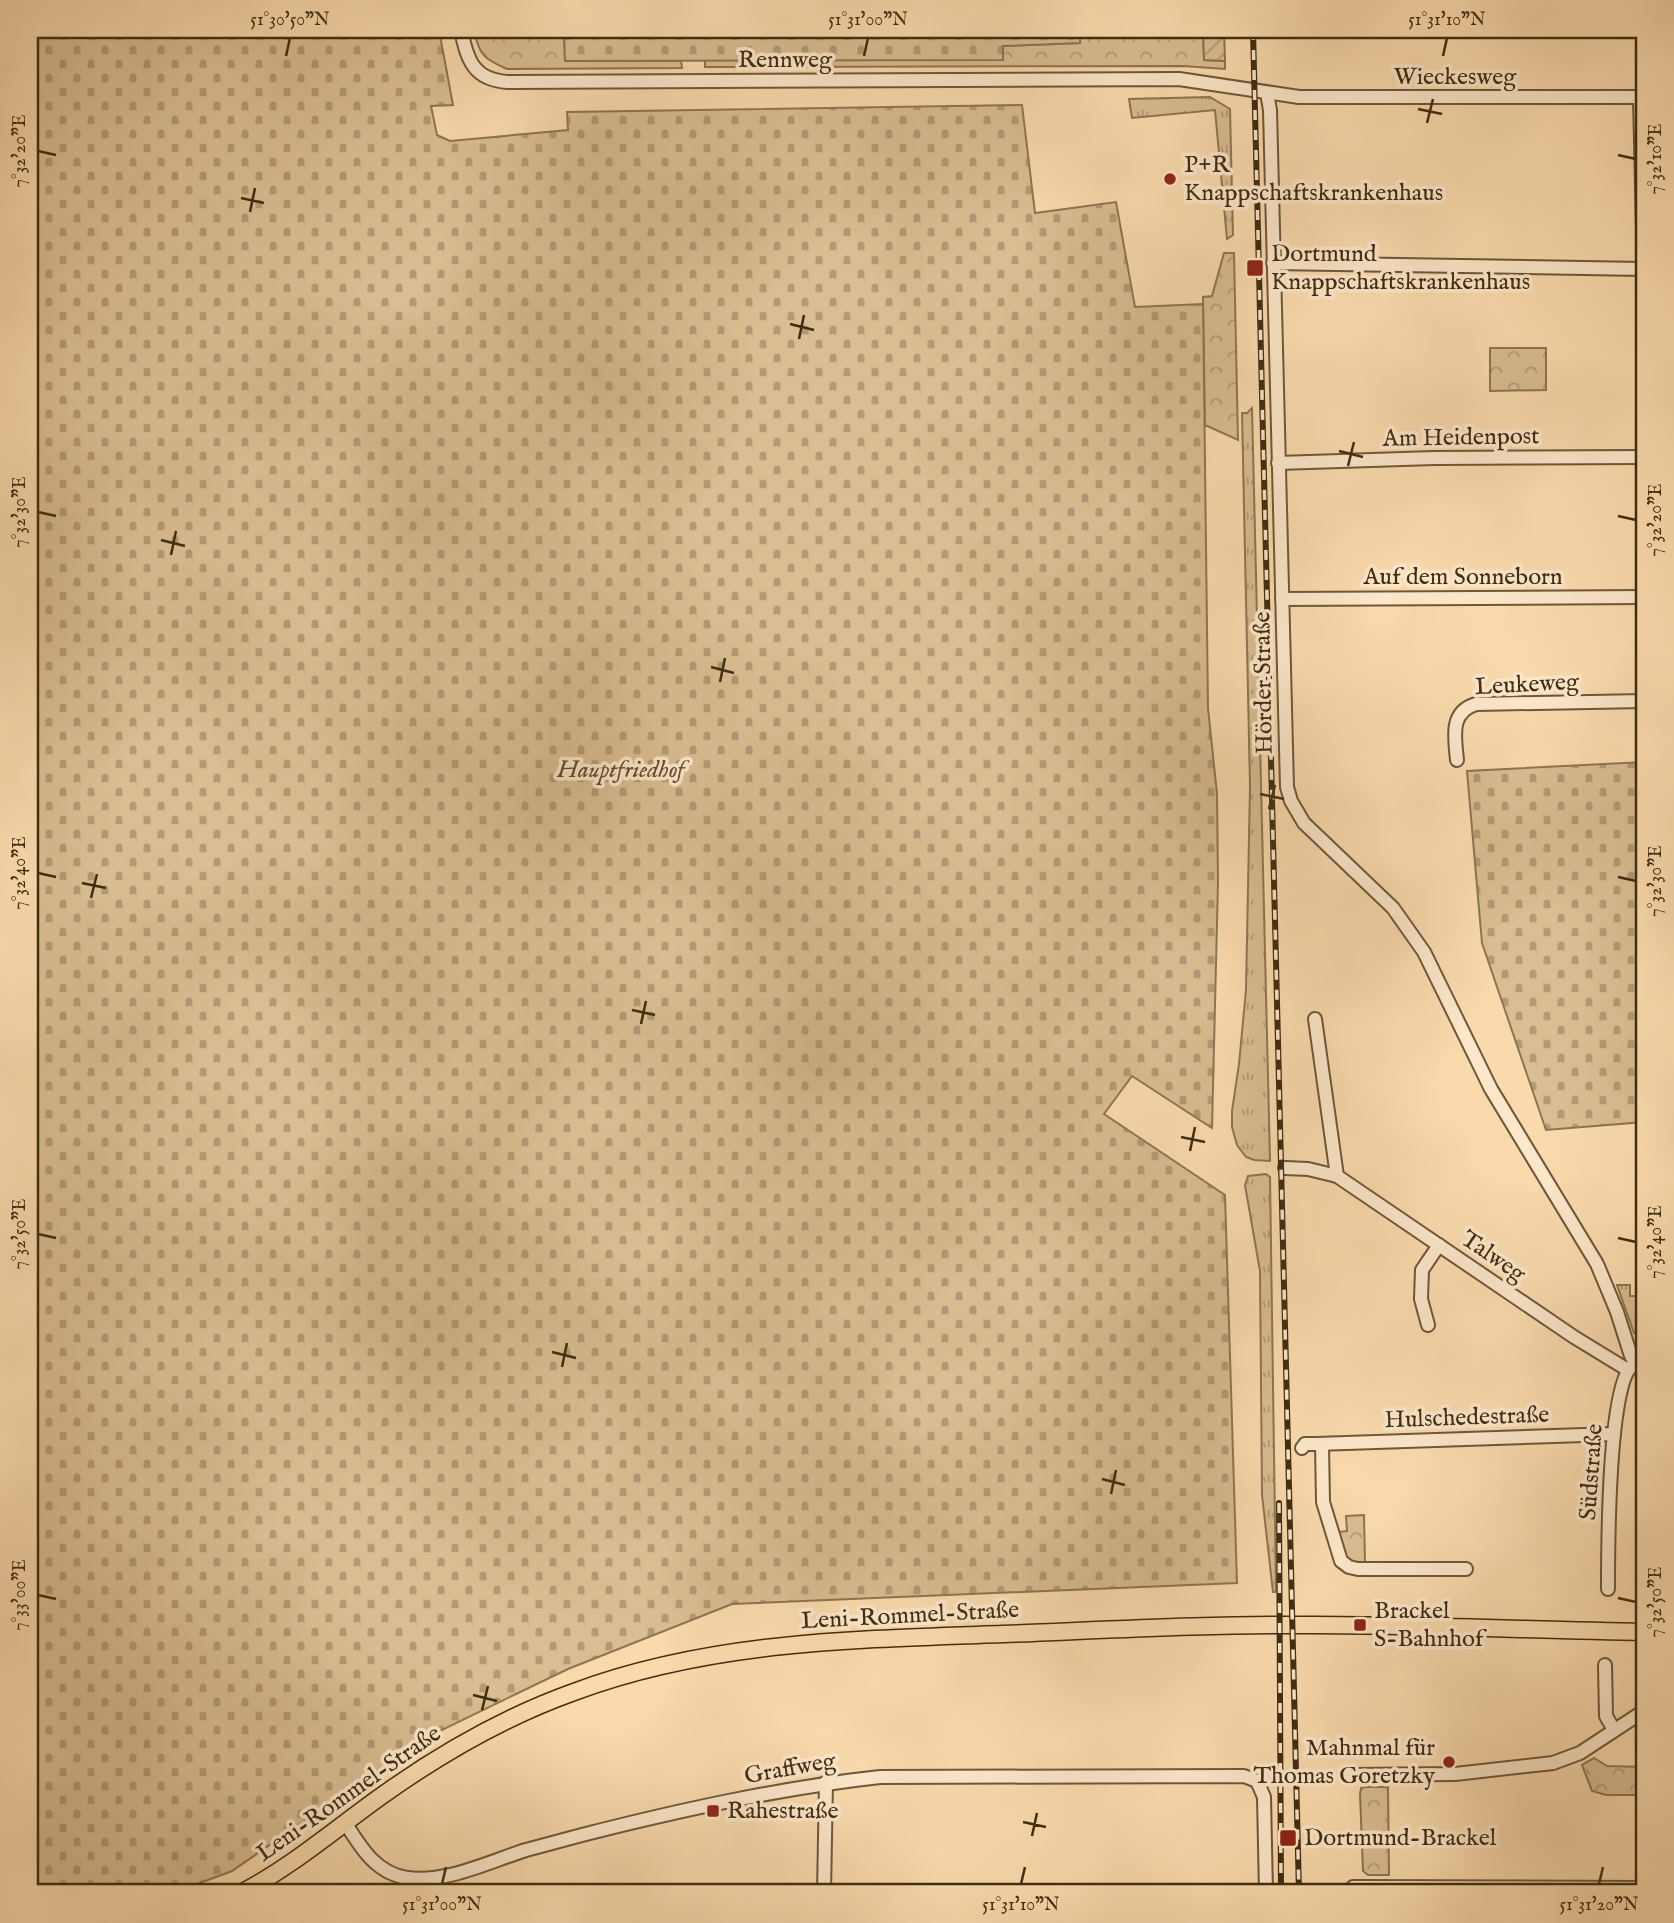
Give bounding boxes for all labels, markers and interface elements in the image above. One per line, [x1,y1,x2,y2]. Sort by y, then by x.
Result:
text: 51°30'50"N [250,9,330,32]
text: 51°31'00"N [828,9,908,32]
text: 51°31'10"N [1408,9,1486,32]
street label: Rennweg [738,45,833,76]
street label: Wieckesweg [1394,62,1517,93]
text: 7°32'20"E [9,115,32,187]
text: 7°32'10"E [1645,123,1668,195]
place label: P+R Knappschaftskrankenhaus [1184,150,1443,209]
marker: P+R Knappschaftskrankenhaus [1162,171,1178,187]
place label: Dortmund Knappschaftskrankenhaus [1271,239,1530,298]
marker: Dortmund Knappschaftskrankenhaus [1245,258,1265,278]
street label: Am Heidenpost [1381,421,1540,455]
text: 7°32'30"E [9,476,32,548]
text: 7°32'20"E [1645,484,1668,556]
street label: Auf dem Sonneborn [1362,562,1563,593]
street label: Hörder Straße [1247,611,1281,755]
street label: Leukeweg [1474,667,1581,703]
park label: Hauptfriedhof [556,755,690,786]
text: 7°32'40"E [9,836,32,910]
text: 7°32'30"E [1645,845,1668,917]
text: 7°32'50"E [9,1199,32,1269]
text: 7°32'40"E [1645,1205,1668,1279]
street label: Talweg [1455,1224,1532,1290]
street label: Hulschedestraße [1384,1400,1550,1436]
street label: Südstraße [1573,1423,1611,1521]
text: 7°33'00"E [9,1559,32,1631]
text: 7°32'50"E [1645,1567,1668,1637]
street label: Leni-Rommel-Straße [800,1595,1020,1637]
place label: Brackel S-Bahnhof [1374,1596,1488,1655]
marker: Brackel S-Bahnhof [1352,1617,1368,1633]
street label: Leni-Rommel-Straße [251,1719,447,1869]
place label: Mahnmal für Thomas Goretzky [1253,1733,1435,1792]
street label: Graffweg [742,1746,839,1792]
marker: Mahnmal für Thomas Goretzky [1441,1754,1457,1770]
place label: Rahestraße [727,1796,838,1827]
marker: Rahestraße [705,1803,721,1819]
place label: Dortmund-Brackel [1304,1823,1497,1854]
marker: Dortmund-Brackel [1278,1828,1298,1848]
text: 51°31'00"N [402,1894,482,1917]
text: 51°31'10"N [982,1894,1060,1917]
text: 51°31'20"N [1559,1894,1639,1917]

